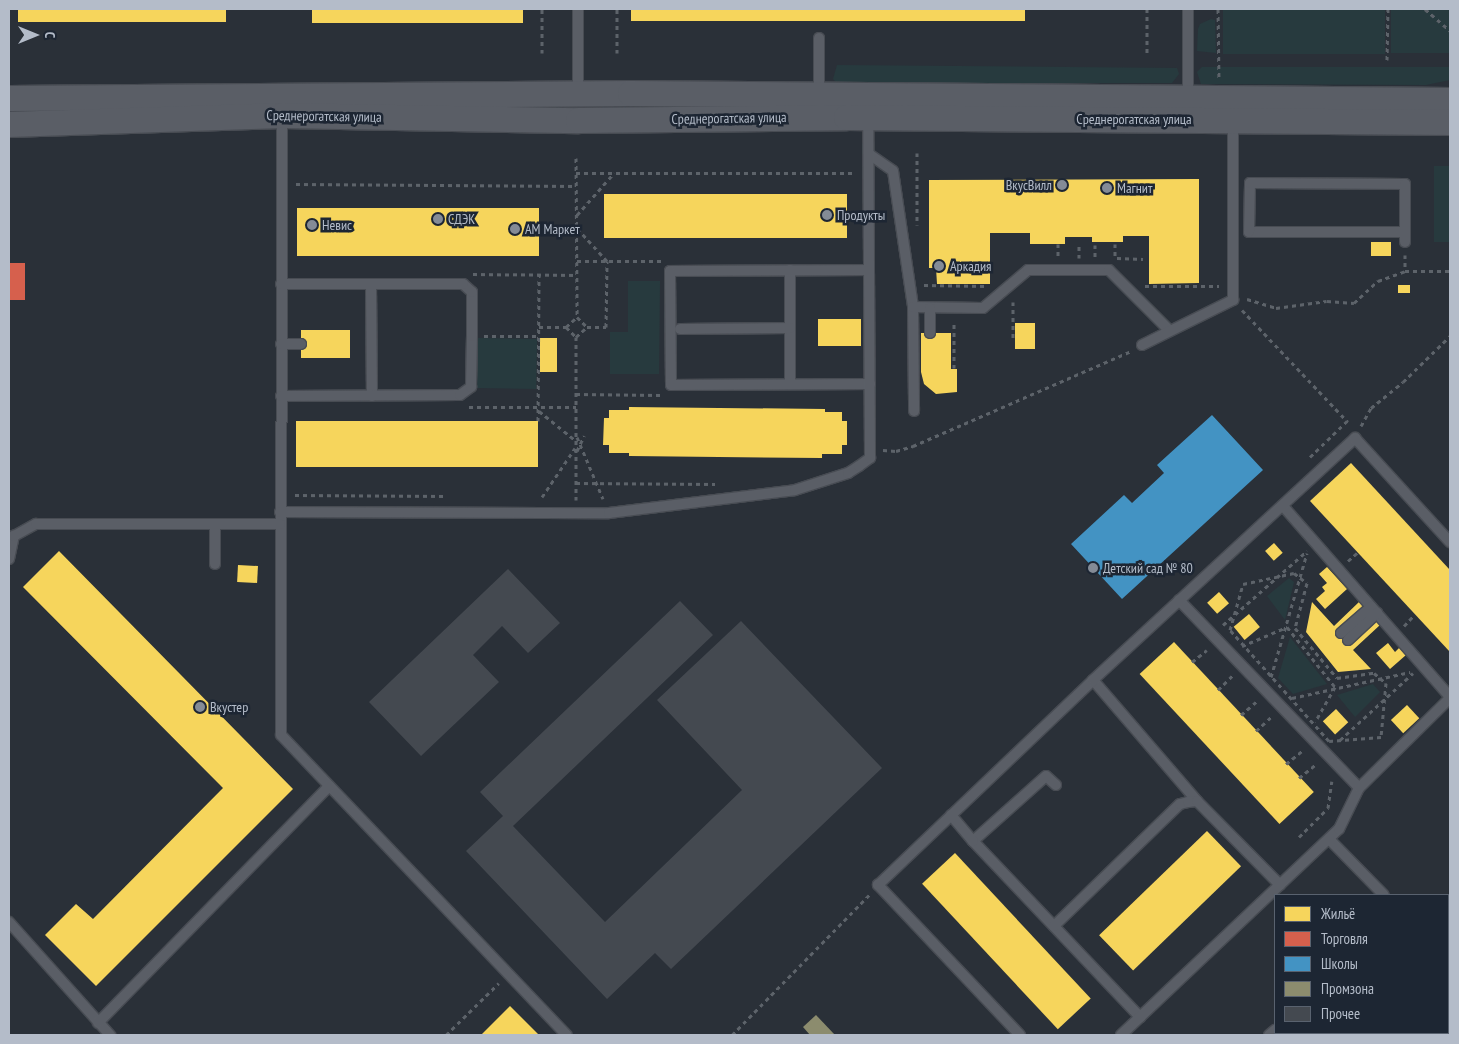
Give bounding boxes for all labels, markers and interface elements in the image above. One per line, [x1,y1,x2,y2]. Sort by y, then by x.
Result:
north arrow [10,10,60,60]
text: С [41,32,59,38]
street label: Среднерогатская улица [266,107,382,125]
street label: Среднерогатская улица [671,109,787,127]
street label: Среднерогатская улица [1076,111,1192,127]
place label: ВкусВилл [1006,177,1052,193]
marker: ВкусВилл [1056,179,1068,191]
place label: Магнит [1117,180,1152,196]
marker: Магнит [1101,182,1113,194]
place label: Продукты [837,207,885,223]
marker: Продукты [821,209,833,221]
place label: СДЭК [448,211,475,227]
marker: СДЭК [432,213,444,225]
place label: Невис [322,217,352,233]
marker: Невис [306,219,318,231]
place label: АМ Маркет [525,221,580,237]
marker: АМ Маркет [509,223,521,235]
place label: Аркадия [950,258,991,274]
marker: Аркадия [932,259,946,273]
place label: Детский сад № 80 [1103,560,1193,576]
marker: Детский сад № 80 [1087,562,1099,574]
place label: Вкустер [210,699,248,715]
marker: Вкустер [194,701,206,713]
legend [1274,894,1449,1034]
text: Жильё [1321,904,1355,923]
text: Торговля [1321,929,1368,948]
text: Школы [1321,954,1358,973]
text: Промзона [1321,979,1374,998]
text: Прочее [1321,1004,1360,1023]

